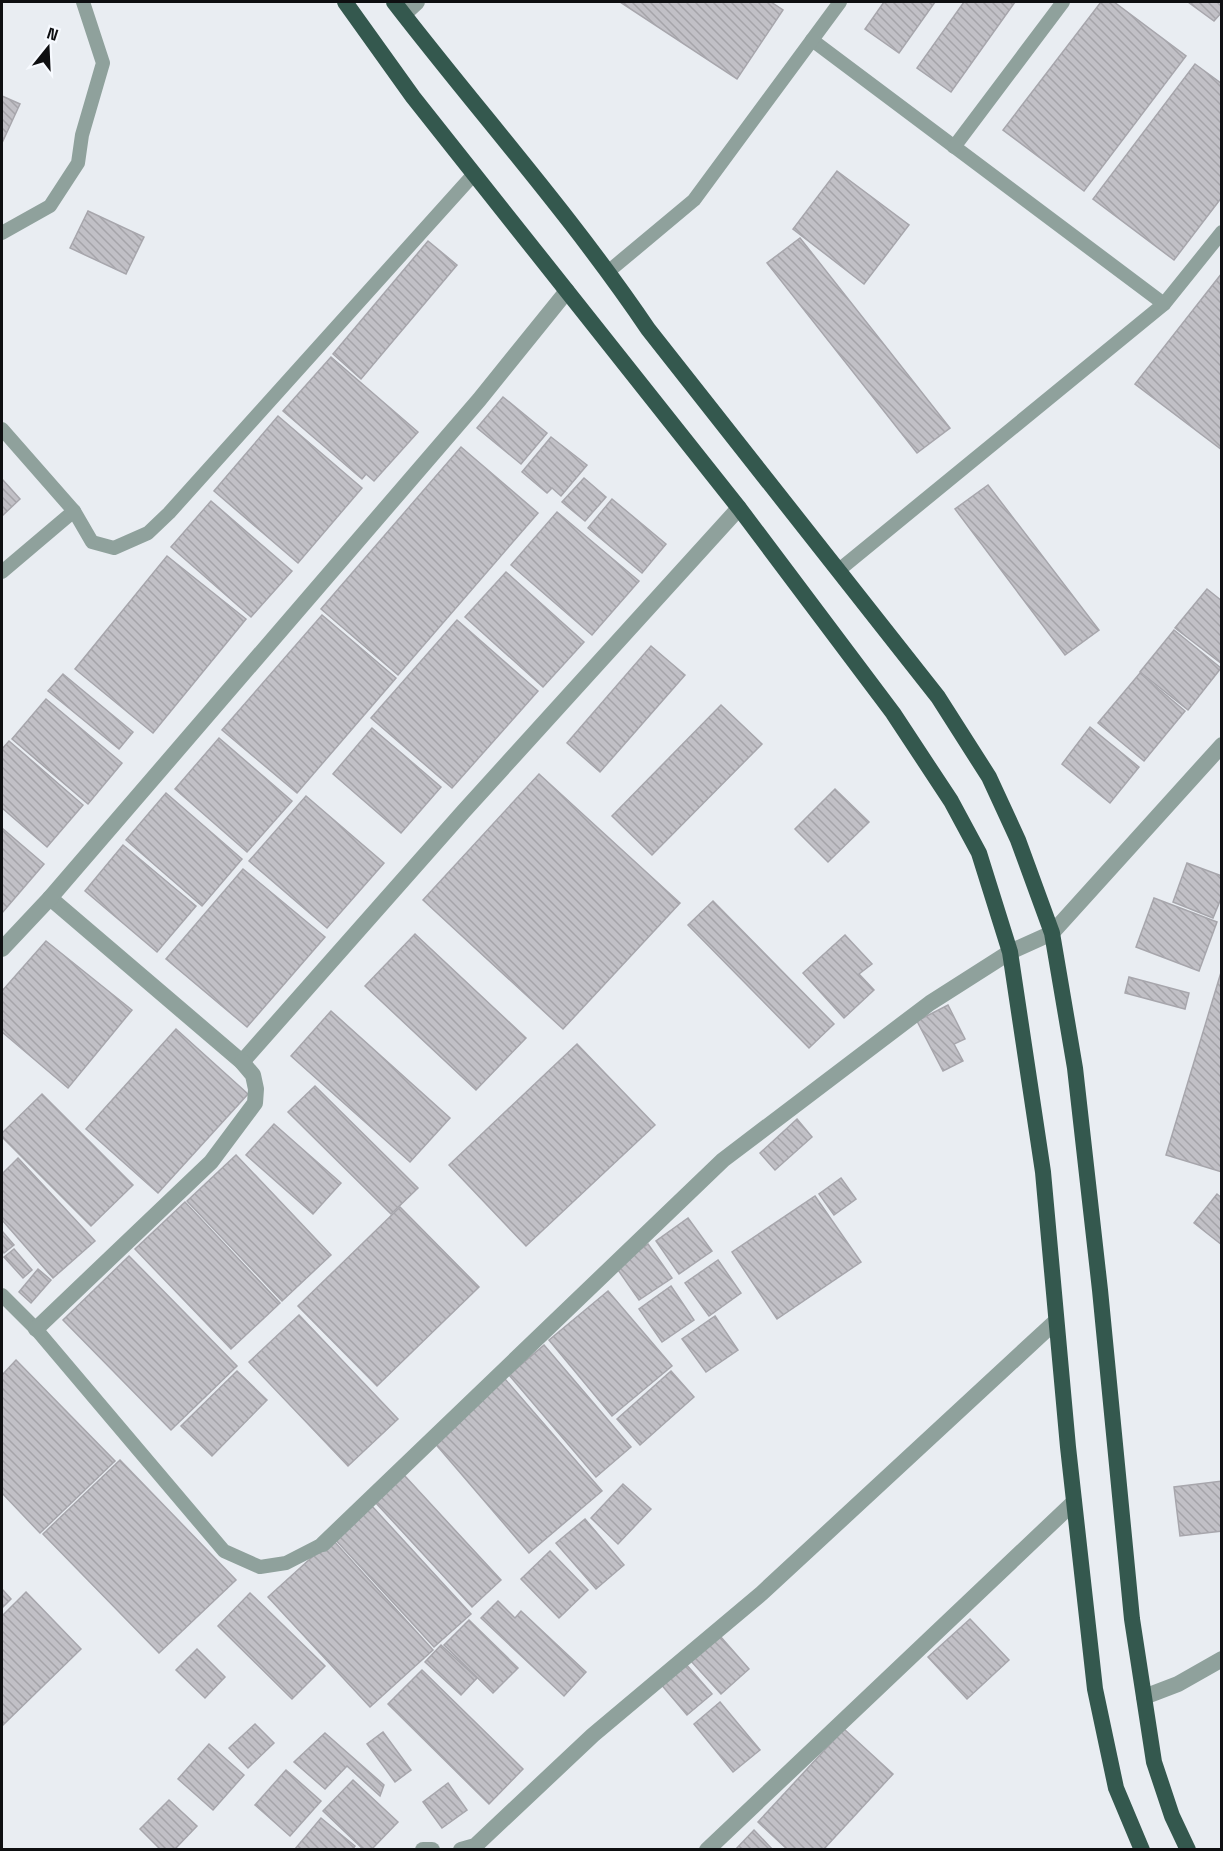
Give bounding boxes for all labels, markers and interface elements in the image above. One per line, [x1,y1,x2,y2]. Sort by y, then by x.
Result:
north arrow [18,18,78,78]
text: N [44,23,61,46]

